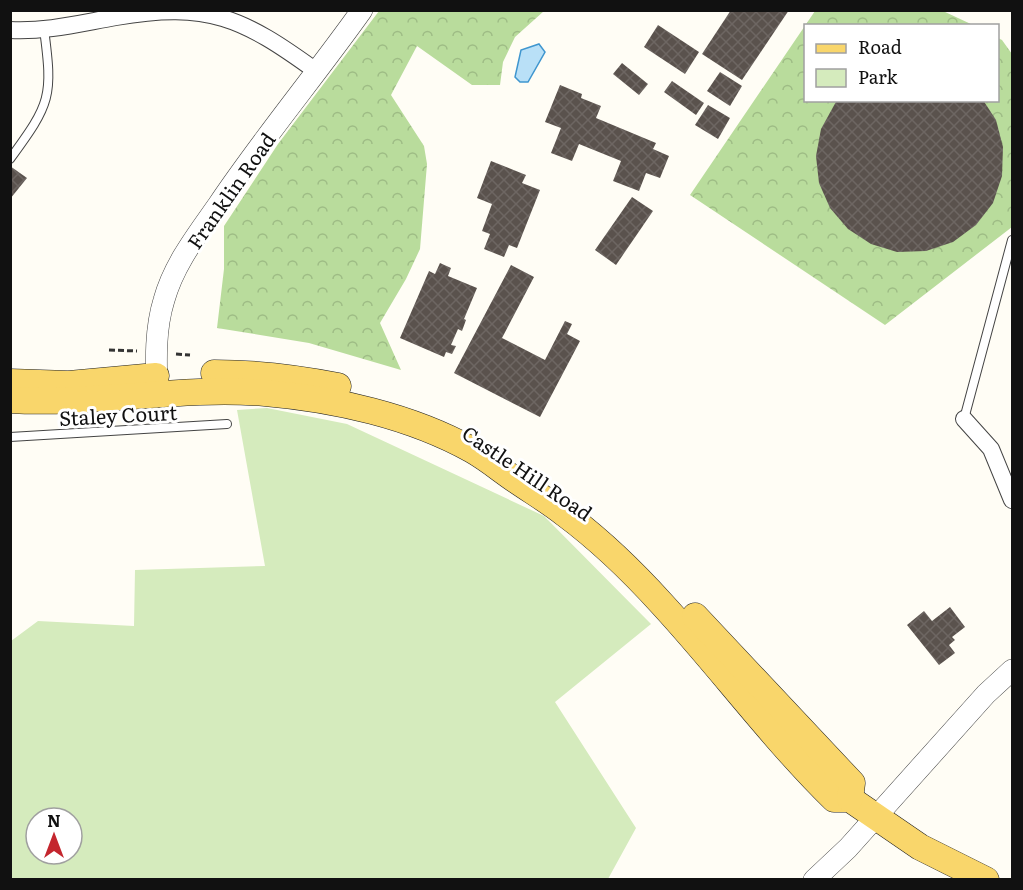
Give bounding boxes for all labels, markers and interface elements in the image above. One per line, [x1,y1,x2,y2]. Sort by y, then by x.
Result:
legend [804,24,999,102]
text: Road [858,33,902,60]
text: Park [858,63,899,90]
street label: Franklin Road [179,125,281,255]
street label: Staley Court [58,396,178,432]
street label: Castle Hill Road [457,417,599,527]
north arrow [24,806,84,866]
text: N [47,808,61,832]

